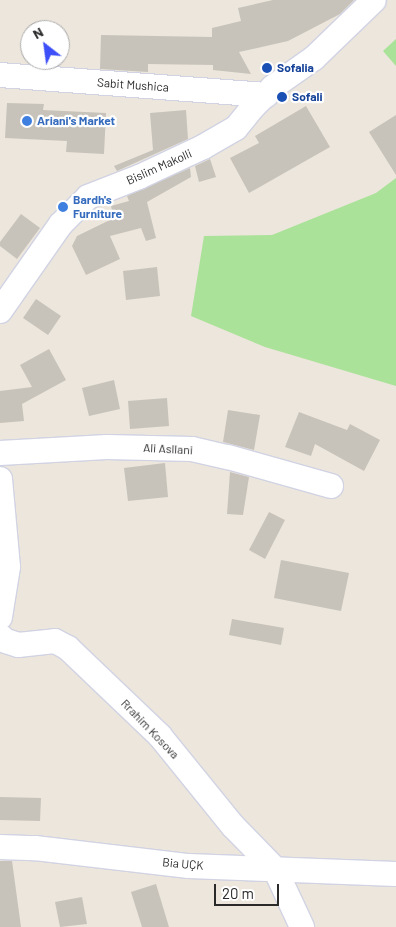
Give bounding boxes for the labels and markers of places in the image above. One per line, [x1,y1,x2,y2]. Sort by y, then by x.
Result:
place label: Sofalia [277,61,314,75]
marker: Sofalia [261,62,273,74]
place label: Sofali [292,90,323,104]
marker: Sofali [276,91,288,103]
place label: Ariani's Market [37,114,115,128]
marker: Ariani's Market [21,115,33,127]
place label: Bardh's Furniture [73,193,122,221]
marker: Bardh's Furniture [57,201,69,213]

